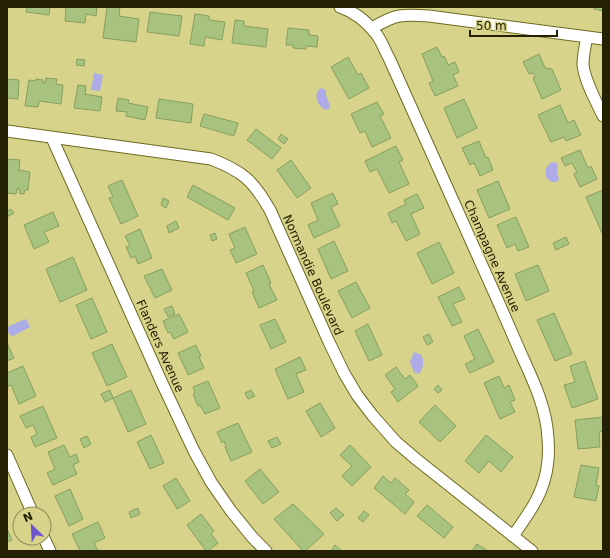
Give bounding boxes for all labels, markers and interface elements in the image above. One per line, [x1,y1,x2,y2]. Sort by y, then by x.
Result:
scale bar [470,12,557,38]
text: 50 m [476,19,507,33]
street label: Champagne Avenue [461,198,523,314]
street label: Normandie Boulevard [280,213,346,337]
street label: Flanders Avenue [133,298,187,394]
north arrow [12,506,52,546]
text: N [21,510,35,525]

